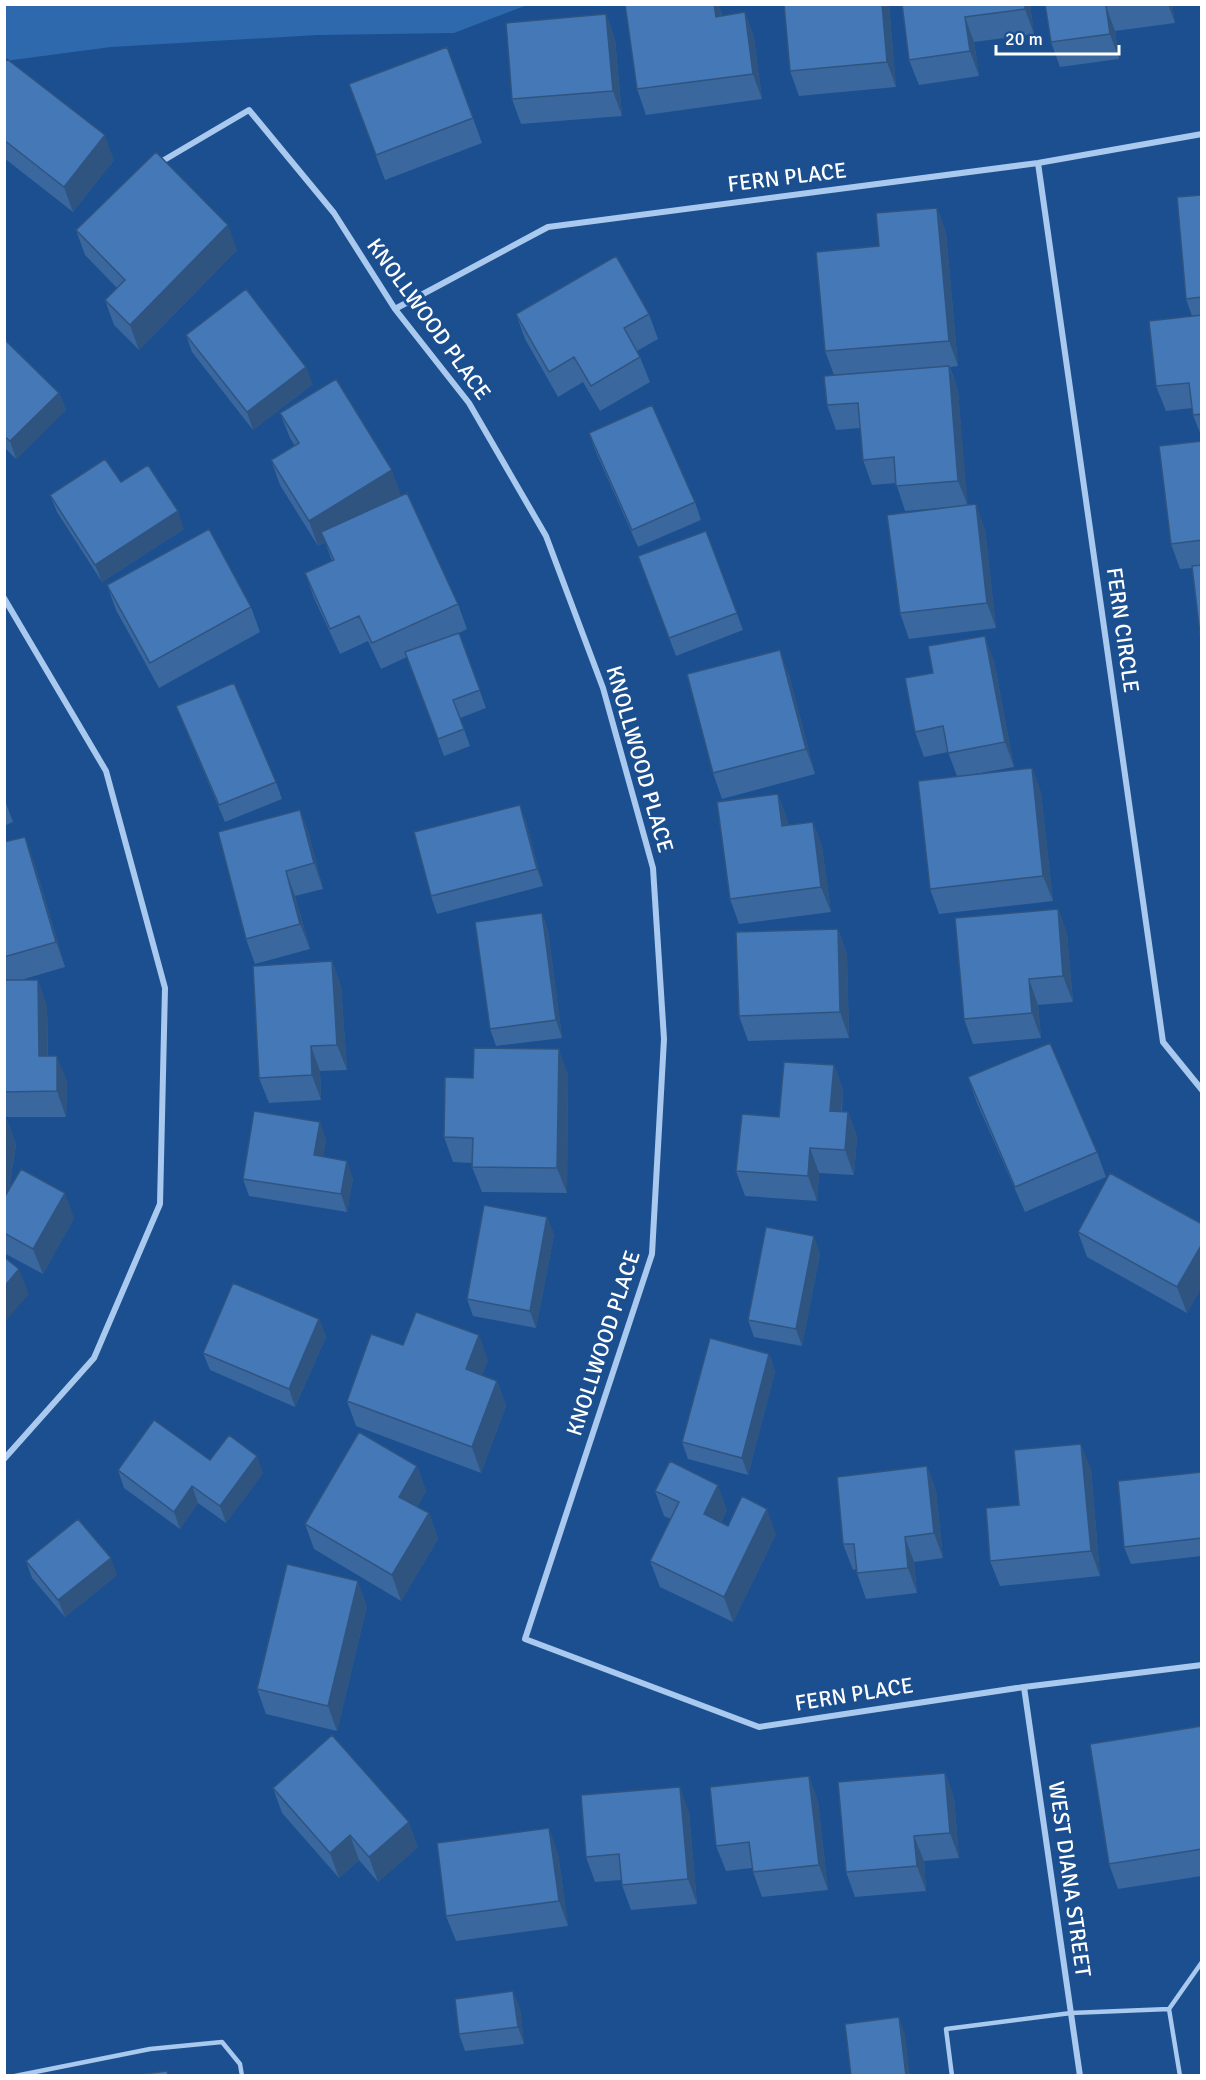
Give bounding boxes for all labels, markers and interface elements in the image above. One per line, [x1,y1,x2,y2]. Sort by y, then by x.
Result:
scale bar [996,18,1119,56]
text: 20 m [1005,28,1043,50]
street label: FERN PLACE [726,156,848,198]
street label: KNOLLWOOD PLACE [361,233,497,405]
street label: FERN CIRCLE [1101,565,1145,695]
street label: KNOLLWOOD PLACE [600,662,680,856]
street label: KNOLLWOOD PLACE [560,1247,646,1439]
street label: FERN PLACE [793,1671,915,1717]
street label: WEST DIANA STREET [1043,1779,1097,1979]

